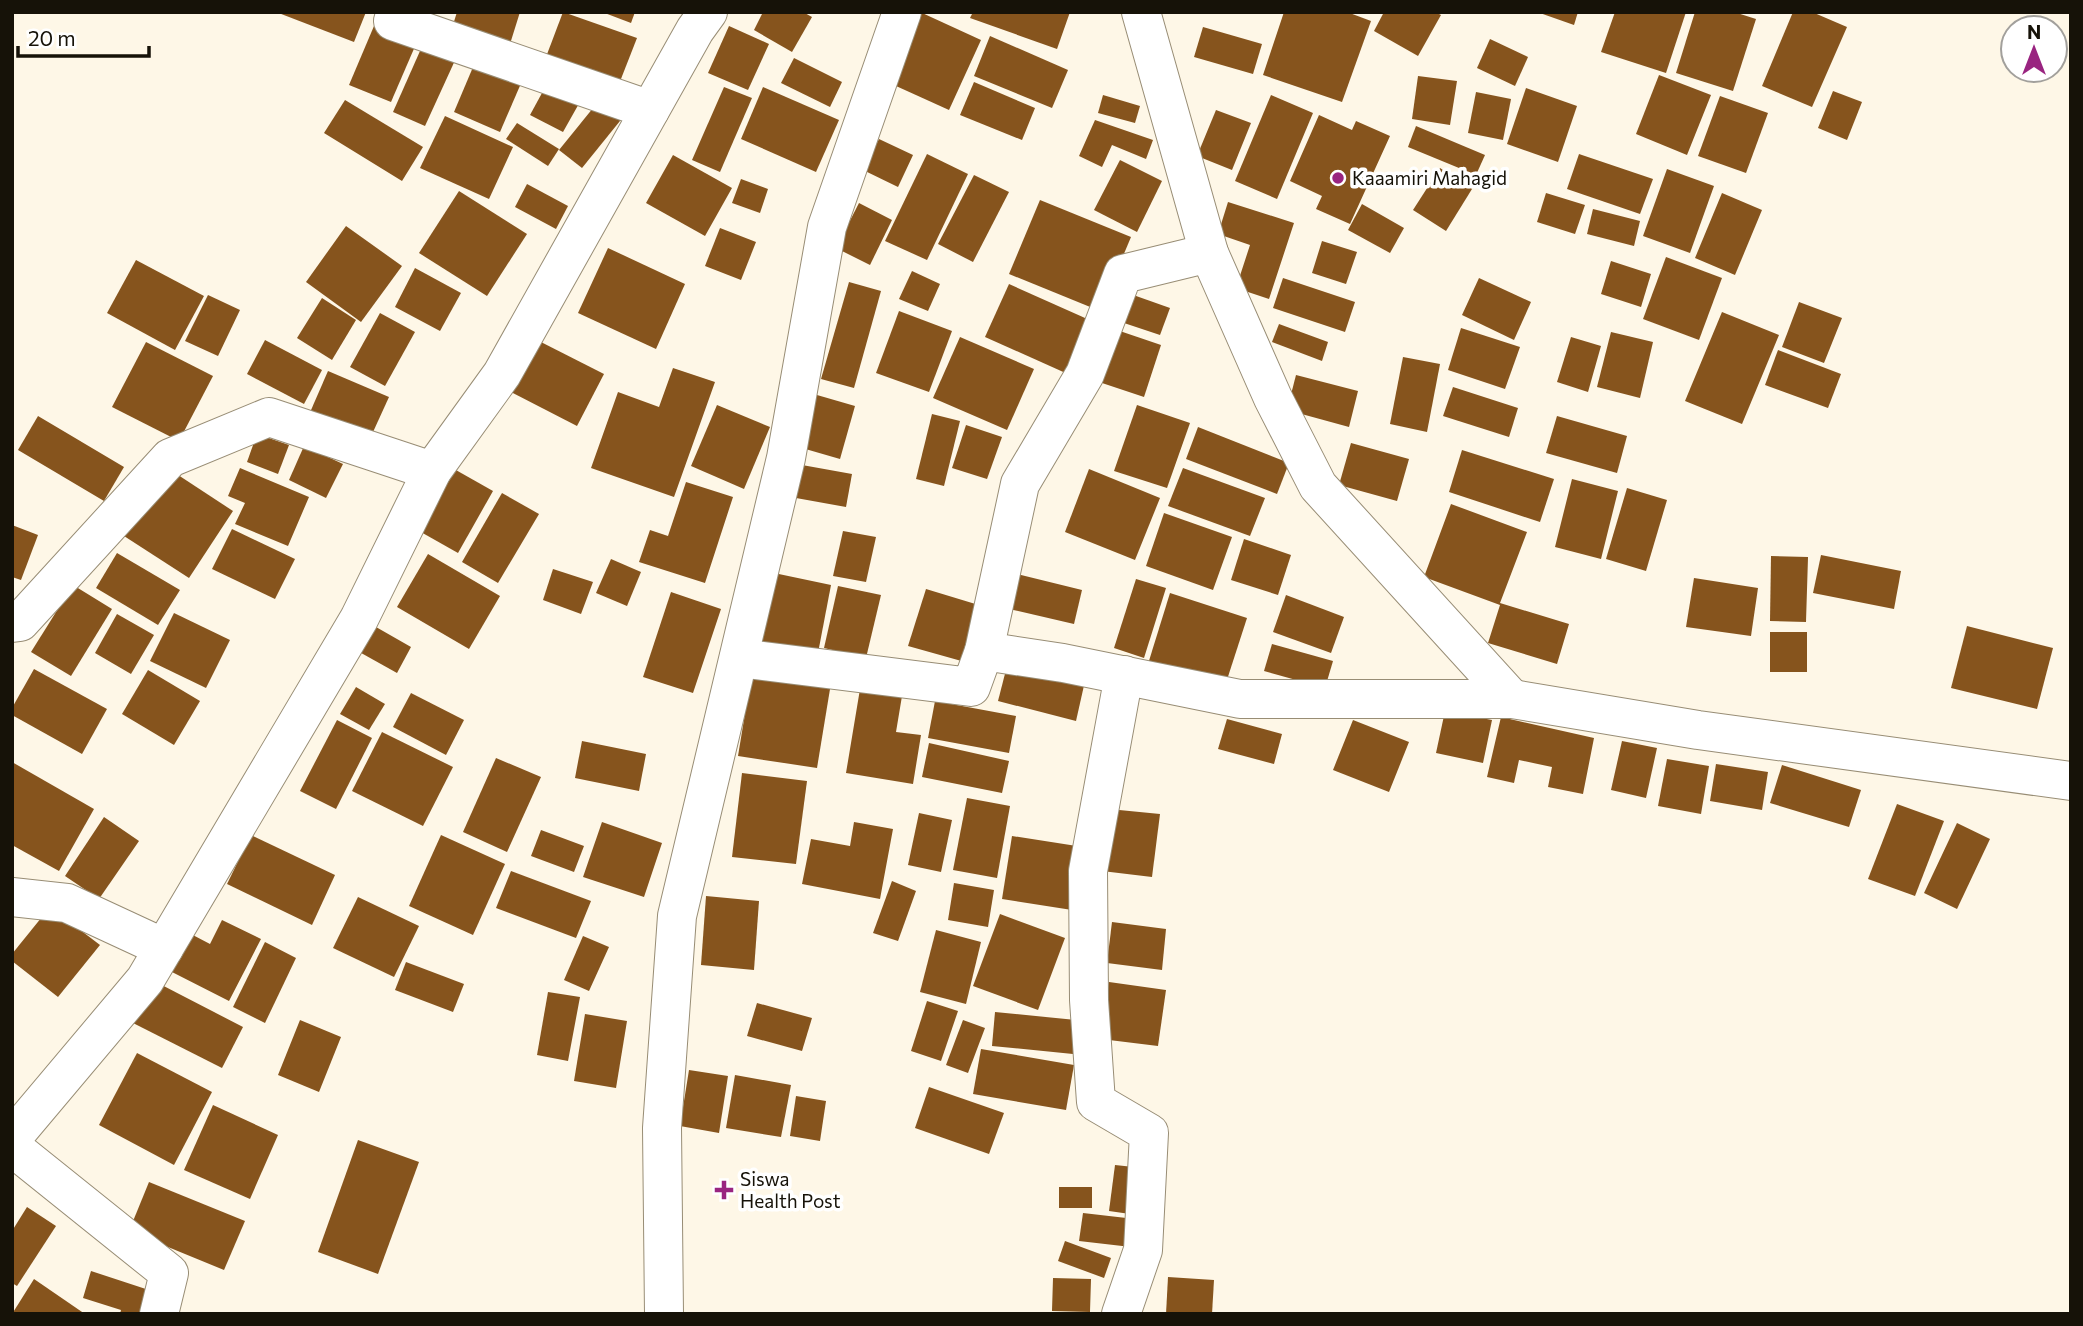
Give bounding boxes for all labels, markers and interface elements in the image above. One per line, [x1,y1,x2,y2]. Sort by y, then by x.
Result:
scale bar [18,14,149,58]
north arrow [1999,14,2069,84]
text: N [2027,20,2041,43]
text: 20 m [28,25,76,50]
place label: Kaaamiri Mahagid [1352,166,1507,189]
marker: Kaaamiri Mahagid [1330,170,1346,186]
place label: Siswa Health Post [740,1167,841,1212]
marker: Siswa Health Post [714,1180,734,1200]

